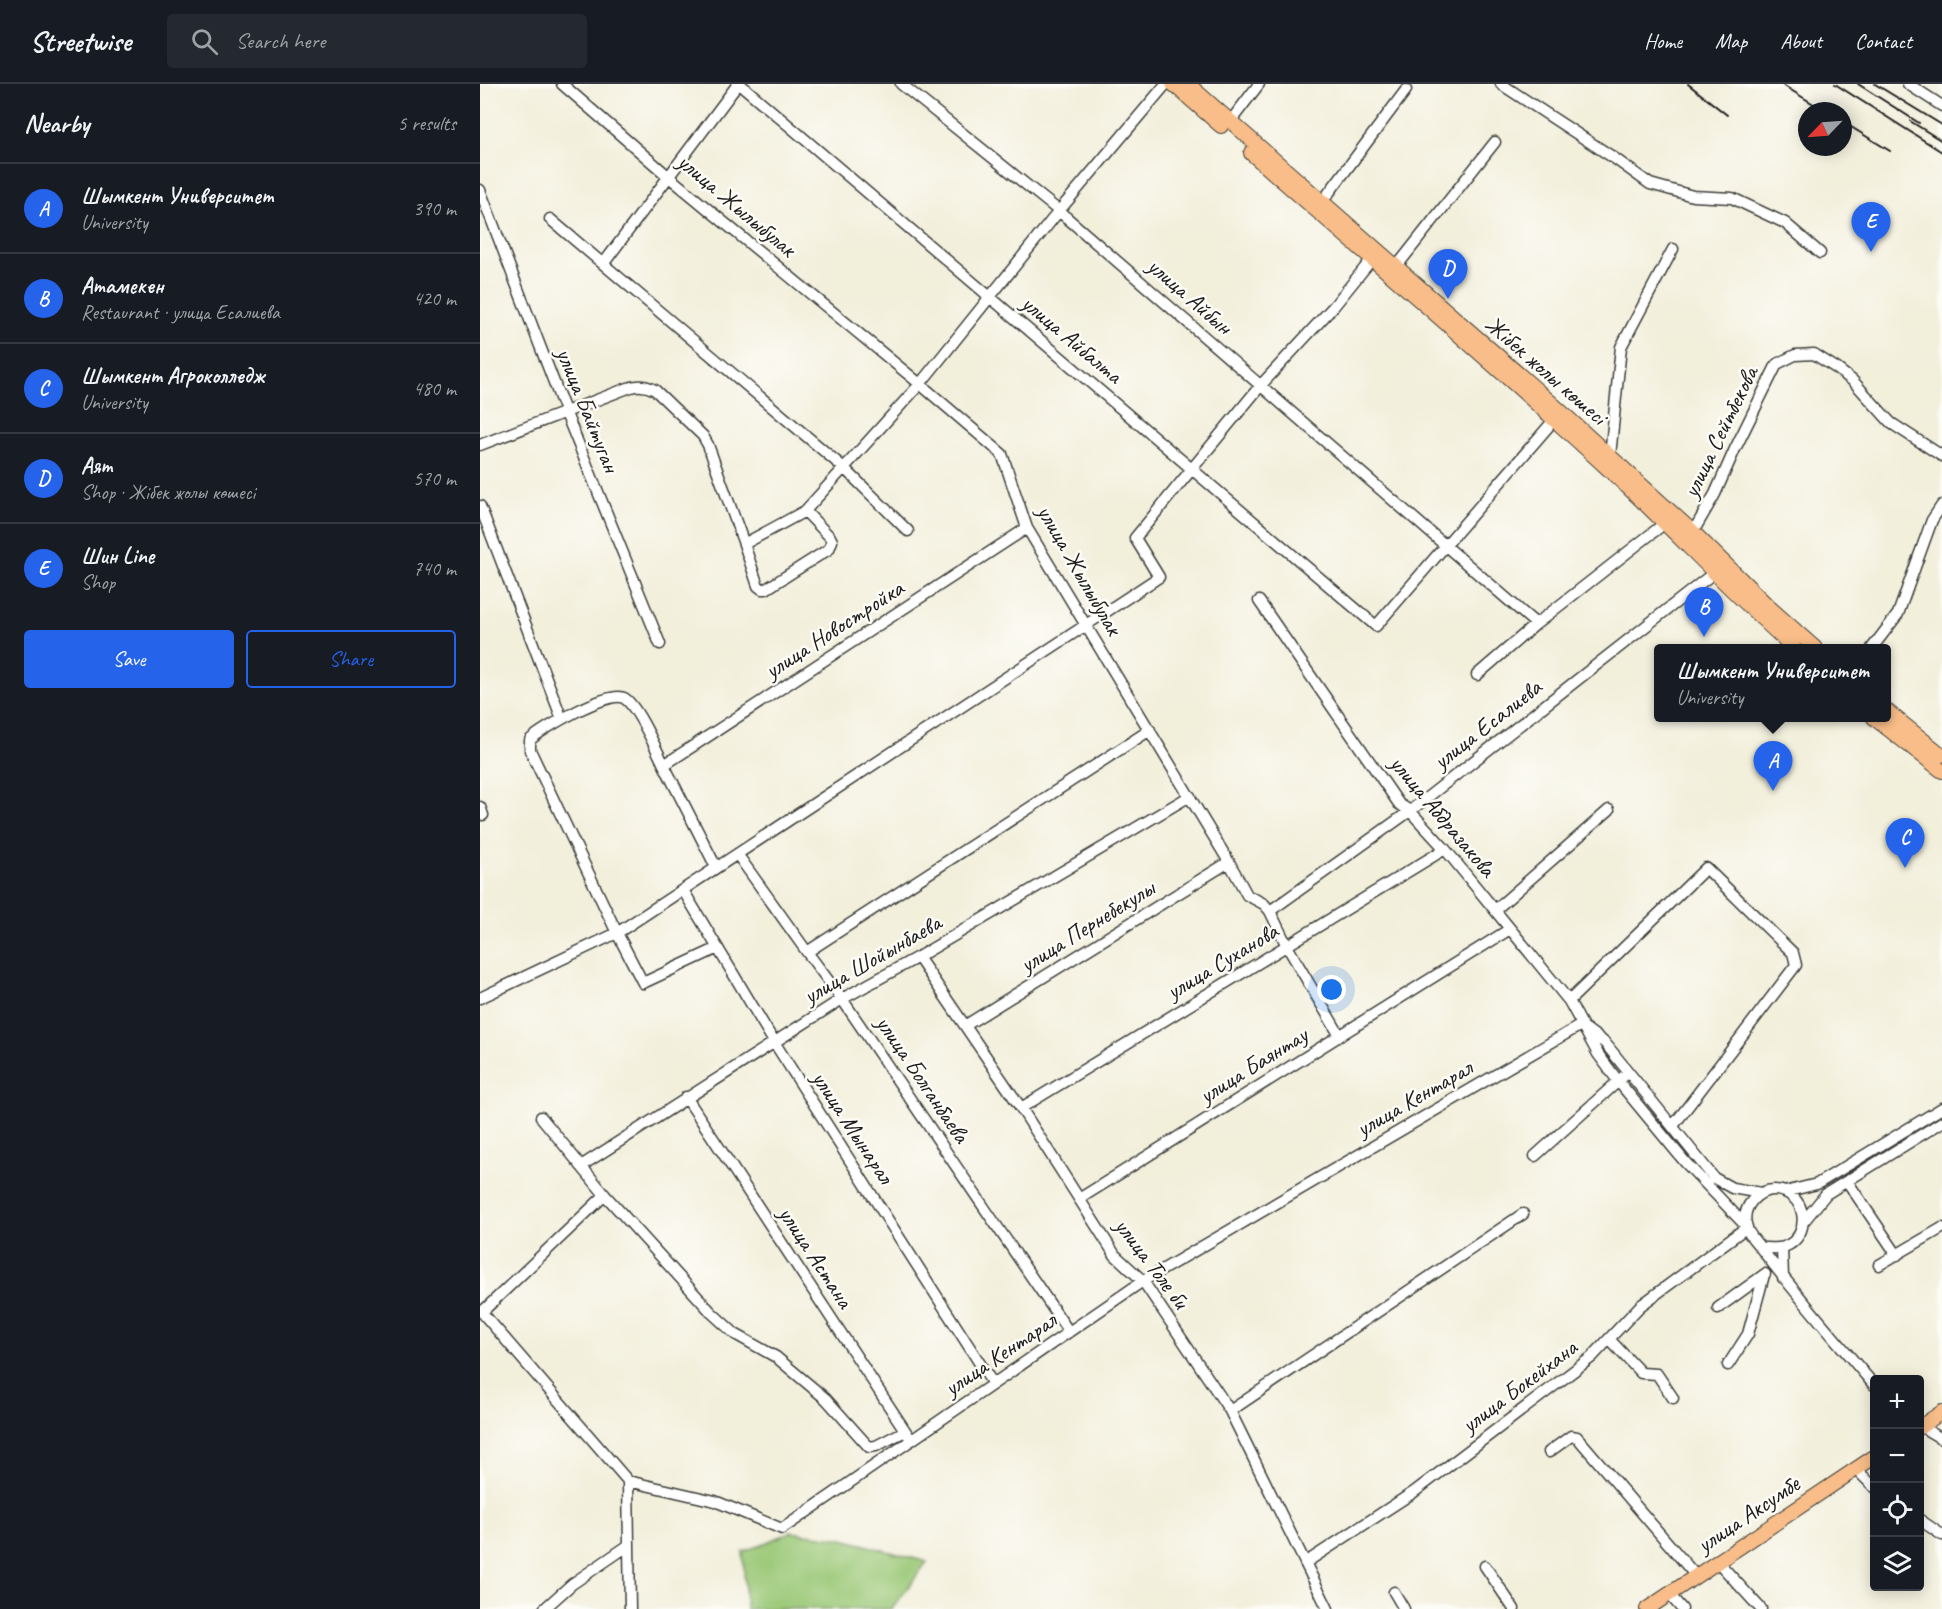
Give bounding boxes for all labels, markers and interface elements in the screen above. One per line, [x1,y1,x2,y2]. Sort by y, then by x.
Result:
search box [167,14,587,68]
text: Streetwise [30,24,131,59]
icon: search [188,25,221,58]
text: Search here [236,27,325,55]
text: Home [1644,28,1682,54]
text: Map [1715,28,1747,54]
text: About [1780,28,1822,54]
text: Contact [1855,28,1912,54]
north arrow [1798,102,1852,156]
text: Nearby [24,107,89,140]
text: 5 results [397,111,456,136]
street label: улица Жылыбулак [670,145,804,265]
text: Шымкент Университет [81,182,273,210]
text: A [38,196,49,221]
text: 390 m [413,196,456,221]
pin: E [1852,202,1890,252]
text: University [81,210,148,235]
street label: улица Айбын [1140,250,1240,342]
pin: D [1428,250,1468,299]
text: Атамекен [81,272,164,300]
text: B [38,286,49,311]
text: 420 m [413,286,456,311]
street label: улица Айбалта [1014,287,1130,391]
text: Restaurant · улица Есалиева [81,300,280,325]
street label: Жібек жолы көшесі [1479,309,1615,433]
street label: улица Байтуган [549,342,627,478]
street label: улица Сейтбекова [1674,360,1766,504]
text: Шымкент Агроколледж [81,362,264,390]
text: C [39,376,48,401]
text: 480 m [413,376,456,401]
text: University [81,390,148,415]
text: Аят [81,452,112,480]
text: D [38,466,49,491]
text: 570 m [413,466,456,491]
text: Shop · Жібек жолы көшесі [81,480,255,505]
street label: улица Жылыбулак [1030,498,1131,643]
text: Шин Line [81,542,154,570]
text: E [38,556,49,581]
text: 740 m [413,556,456,581]
text: Shop [81,570,115,595]
street label: улица Новостройка [757,572,910,686]
pin: B [1684,588,1724,637]
button: Save [24,630,234,688]
button: Share [246,630,456,688]
popup [1654,644,1891,722]
text: Шымкент Университет [1677,657,1868,685]
street label: улица Есалиева [1425,671,1548,777]
text: University [1677,685,1743,710]
pin: A [1754,742,1792,791]
street label: улица Абдразакова [1382,747,1504,884]
pin: C [1886,818,1924,868]
street label: улица Пернебекулы [1012,871,1162,980]
street label: улица Шойынбаева [796,906,948,1012]
street label: улица Суханова [1159,915,1285,1007]
your location [1317,975,1346,1004]
street label: улица Болганбаева [868,1008,977,1150]
street label: улица Баянтау [1192,1019,1314,1111]
street label: улица Кентарал [1349,1052,1479,1144]
street label: улица Мынарал [804,1063,902,1191]
street label: улица Астана [771,1199,861,1315]
street label: улица Толе би [1107,1210,1197,1316]
street label: улица Кентарал [936,1304,1064,1404]
street label: улица Бокейхана [1454,1332,1584,1441]
map controls [1870,1375,1924,1591]
button: + [1870,1375,1924,1429]
button: − [1870,1429,1924,1483]
street label: улица Аксумбе [1689,1468,1807,1560]
button: locate [1870,1483,1924,1537]
button: layers [1870,1537,1924,1591]

